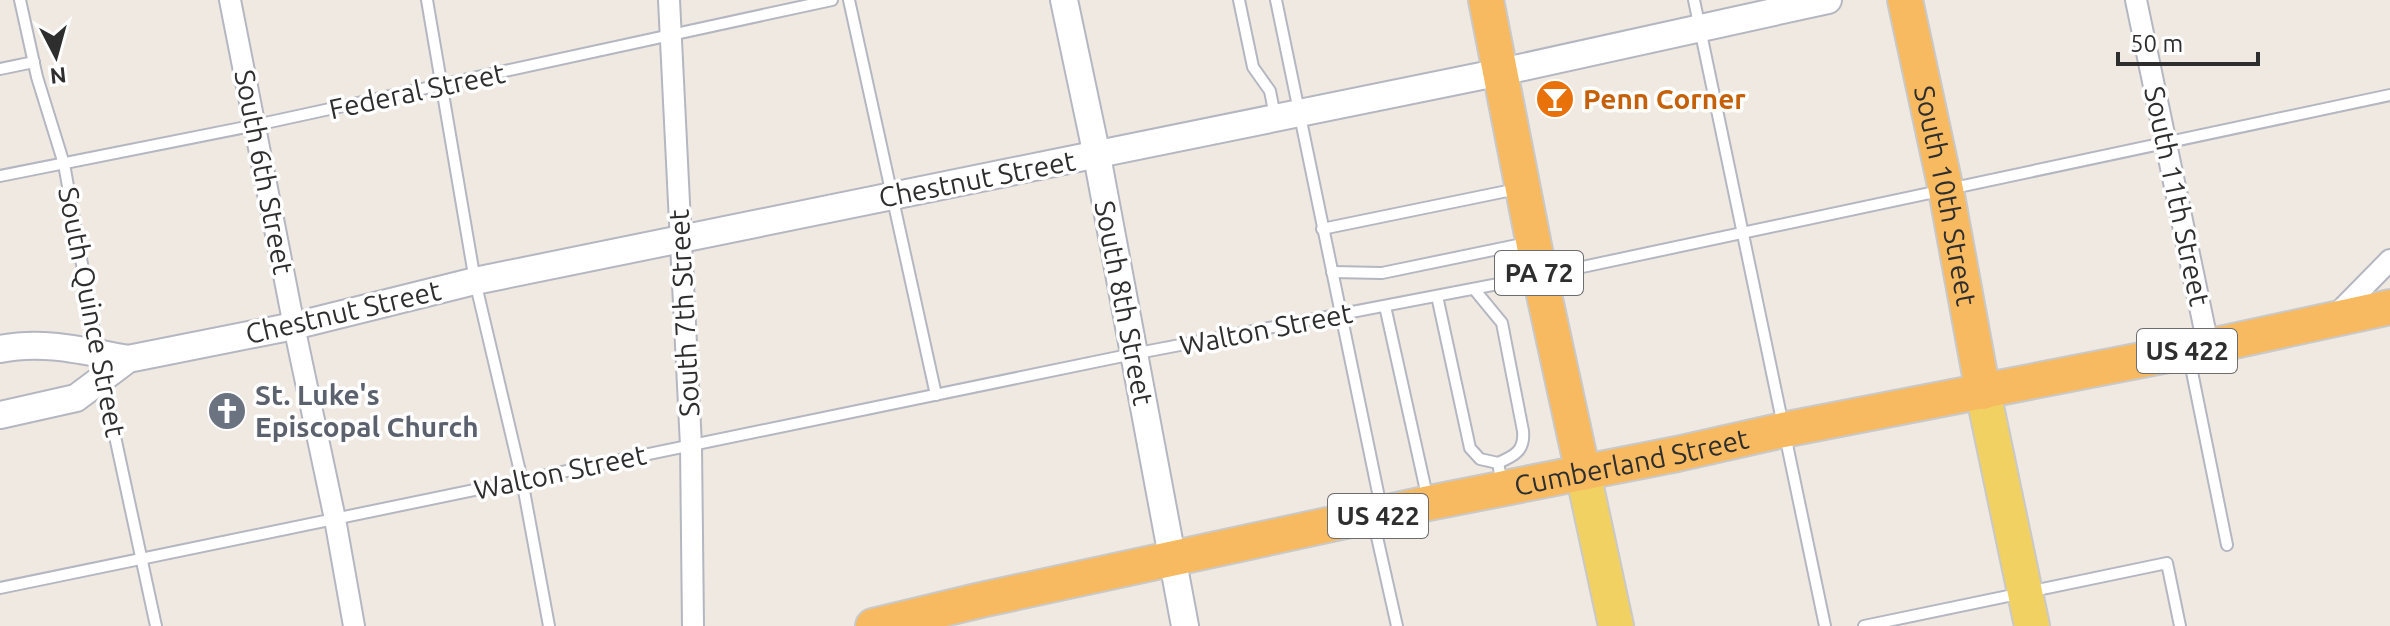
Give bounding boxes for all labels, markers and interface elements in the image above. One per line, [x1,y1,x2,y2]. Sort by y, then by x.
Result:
north arrow [16,16,96,96]
scale bar [2118,16,2258,66]
text: 50 m [2130,30,2183,57]
street label: Federal Street [326,57,508,124]
text: N [49,63,68,90]
street label: South 6th Street [229,67,300,277]
bar icon: Penn Corner [1534,78,1576,120]
place label: Penn Corner [1583,83,1746,114]
street label: South 10th Street [1909,83,1983,308]
street label: South 11th Street [2139,83,2216,308]
street label: Chestnut Street [876,144,1078,213]
street label: South Quince Street [53,184,132,439]
street label: South 8th Street [1089,198,1160,408]
street label: South 7th Street [663,208,704,418]
road number: PA 72 [1495,251,1583,295]
street label: Chestnut Street [242,274,443,349]
street label: Walton Street [1177,297,1355,360]
road number: US 422 [2137,329,2237,373]
place label: St. Luke's Episcopal Church [255,379,479,442]
church icon: St. Luke's Episcopal Church [206,390,248,432]
street label: Cumberland Street [1512,422,1751,501]
street label: Walton Street [471,438,649,505]
road number: US 422 [1328,494,1428,538]

